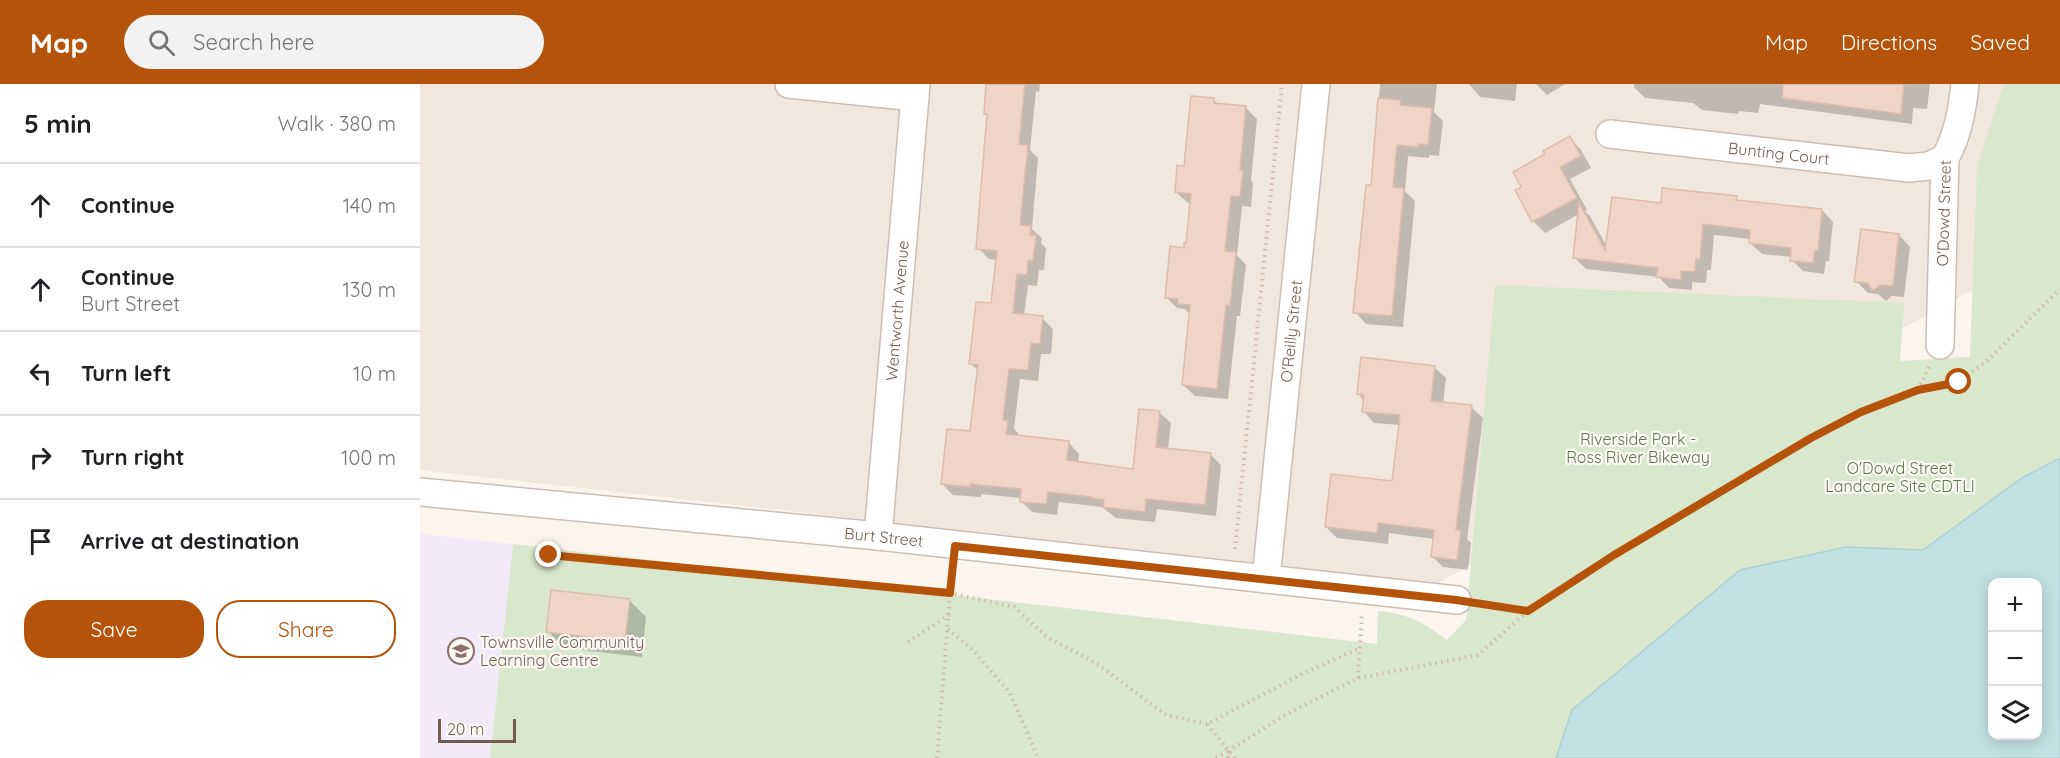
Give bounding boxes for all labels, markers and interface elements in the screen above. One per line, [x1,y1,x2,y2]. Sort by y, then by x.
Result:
search box [124,15,544,69]
text: Map [30,25,88,60]
icon: search [145,26,178,59]
text: Search here [193,28,315,56]
text: Map [1765,29,1808,55]
text: Directions [1841,29,1937,55]
text: Saved [1970,29,2030,55]
text: 5 min [24,107,92,140]
text: Walk · 380 m [278,111,396,136]
street label: Bunting Court [1727,138,1831,169]
street label: O'Dowd Street [1932,160,1955,267]
icon: ahead [24,189,57,222]
text: Continue [81,191,175,219]
text: 140 m [343,193,396,218]
street label: Wentworth Avenue [881,240,913,382]
text: Continue [81,263,175,291]
icon: ahead [24,273,57,306]
text: 130 m [343,277,396,302]
street label: O'Reilly Street [1276,279,1306,383]
text: Burt Street [81,291,180,316]
icon: left [24,357,57,390]
text: Turn left [81,359,171,387]
text: 10 m [353,361,396,386]
route start [1945,368,1971,394]
park label: Riverside Park - Ross River Bikeway [1566,429,1710,467]
icon: right [24,441,57,474]
text: Turn right [81,443,185,471]
text: 100 m [341,445,396,470]
park label: O'Dowd Street Landcare Site CDTLI [1825,458,1975,496]
street label: Burt Street [843,523,924,551]
icon: arrive [24,525,57,558]
text: Arrive at destination [81,527,299,555]
route end [535,541,561,567]
map controls [1988,578,2042,740]
button: + [1988,578,2042,632]
button: Save [24,600,204,658]
button: Share [216,600,396,658]
place label: Townsville Community Learning Centre [480,632,644,670]
button: − [1988,632,2042,686]
school or university icon: Townsville Community Learning Centre [446,636,476,666]
button: layers [1988,686,2042,740]
scale bar [438,716,516,744]
text: 20 m [447,719,484,739]

